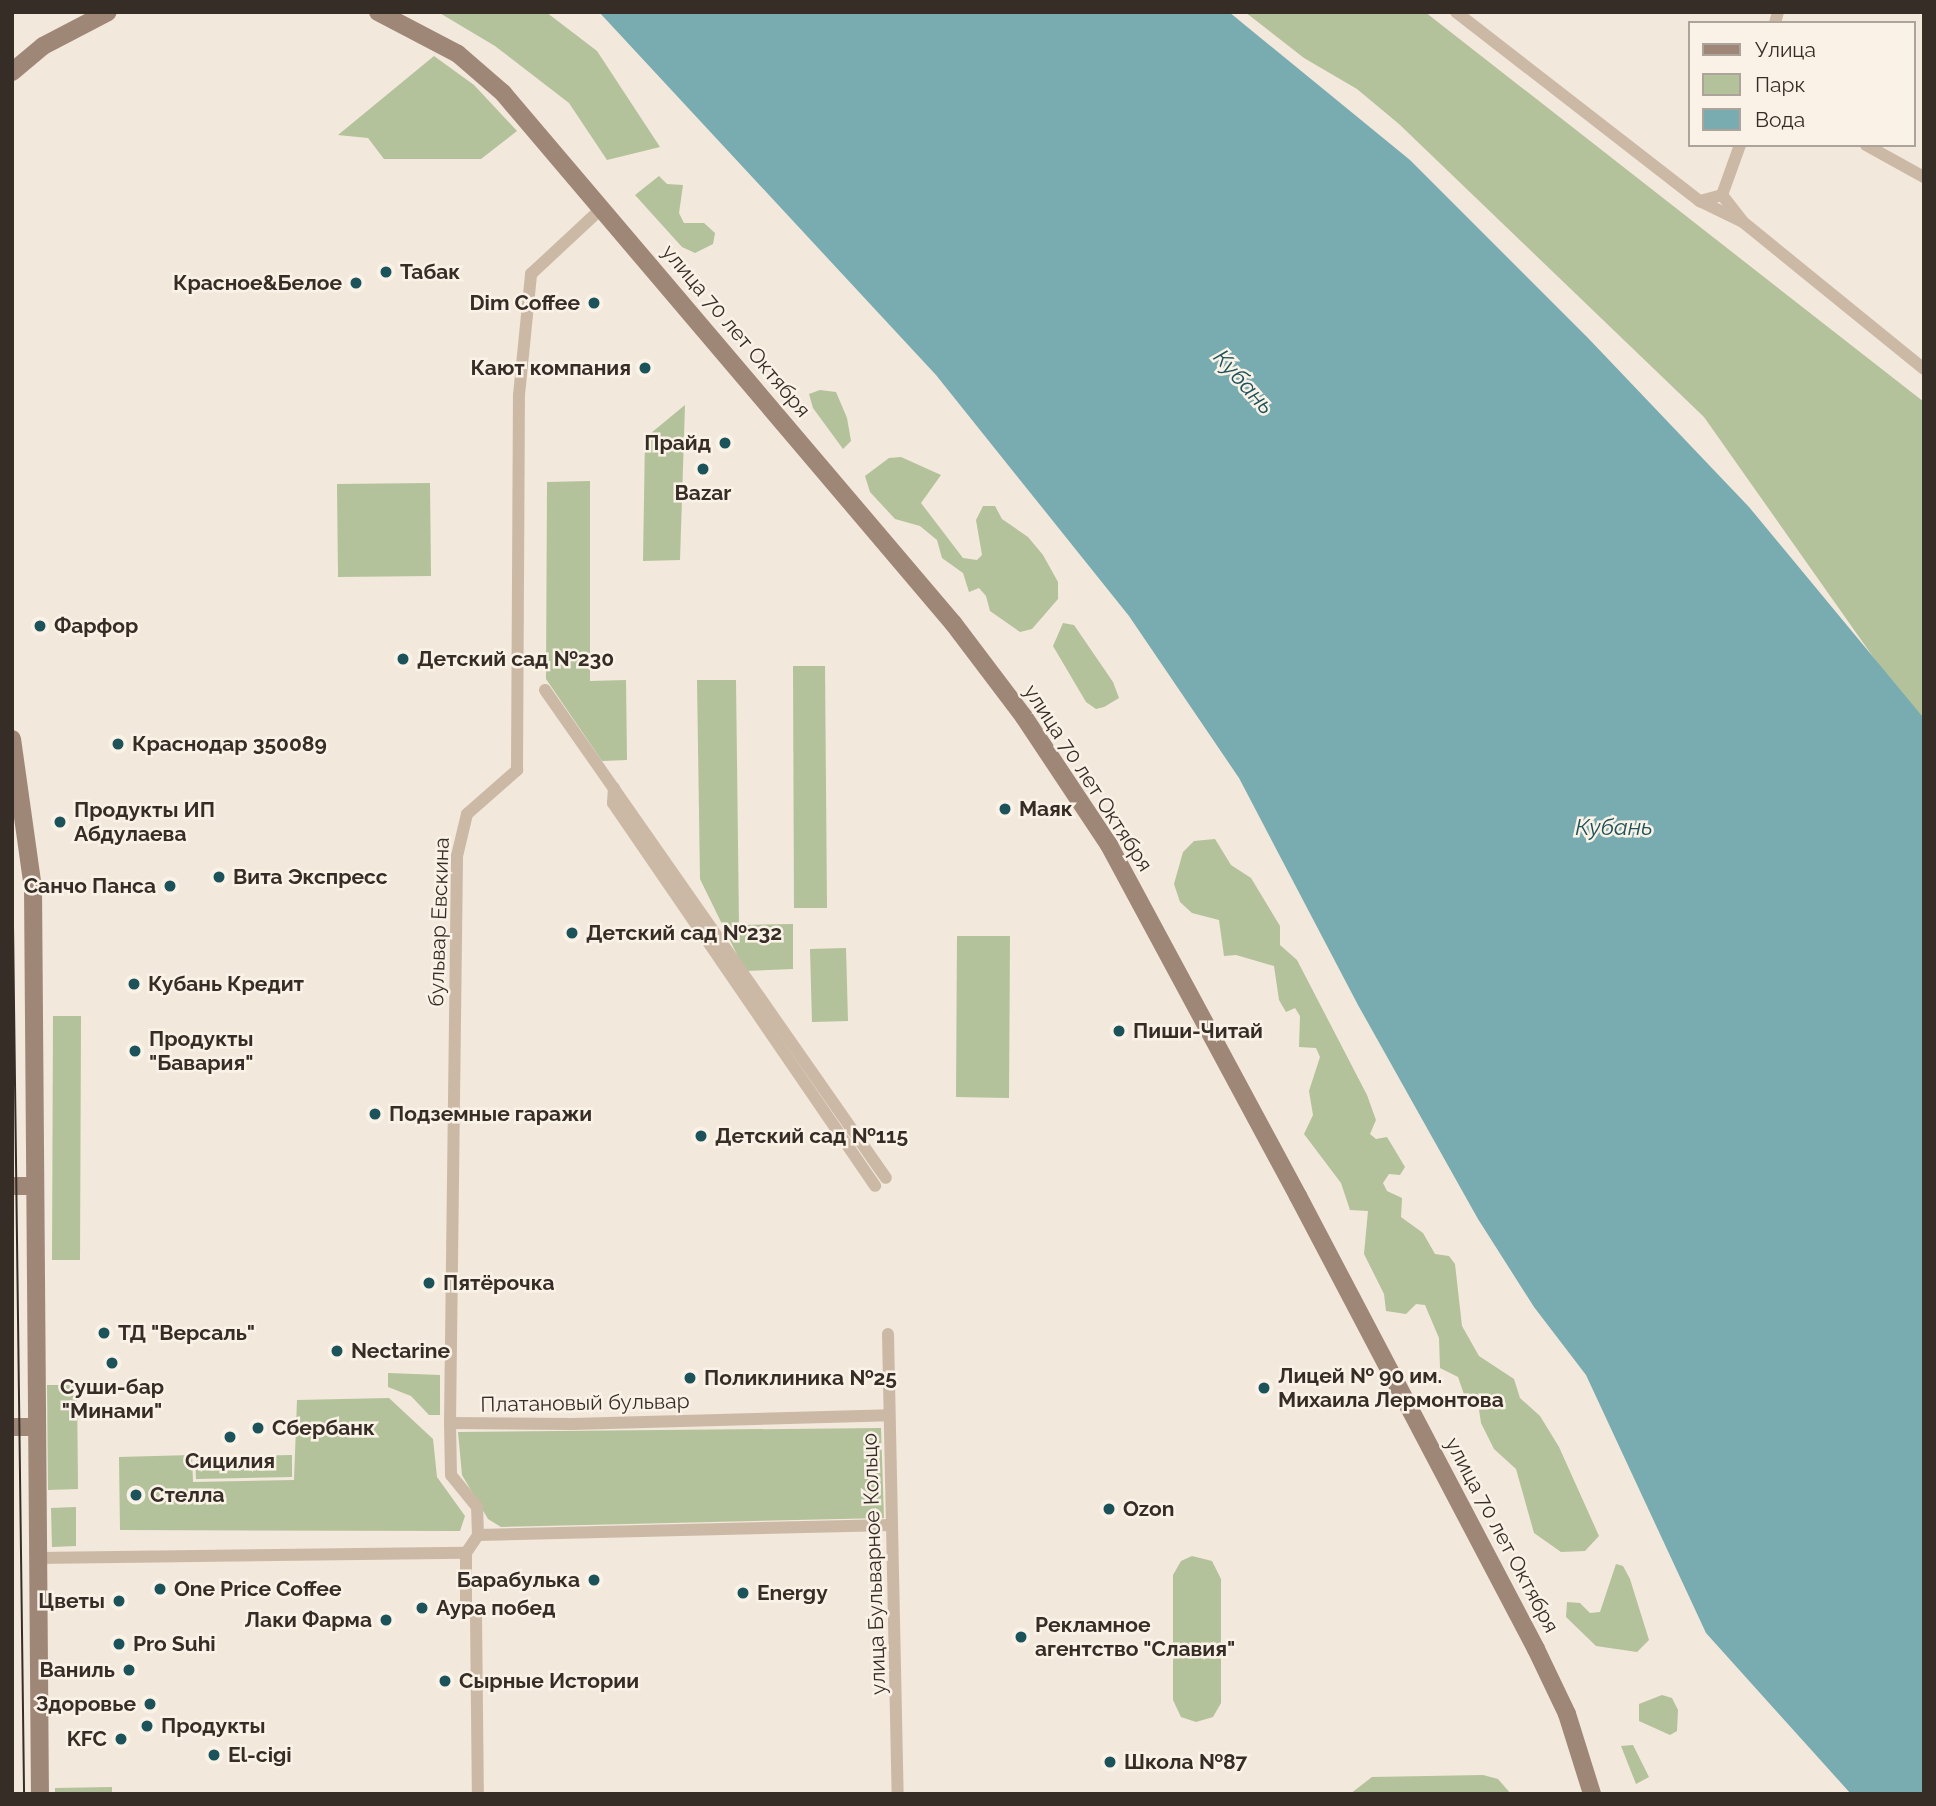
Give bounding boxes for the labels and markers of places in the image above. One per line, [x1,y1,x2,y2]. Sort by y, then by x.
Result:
place label: Табак [400,259,460,285]
marker: Табак [378,264,394,280]
place label: Красное&Белое [173,270,342,296]
marker: Красное&Белое [348,275,364,291]
place label: Dim Coffee [470,290,580,316]
marker: Dim Coffee [586,295,602,311]
place label: Кают компания [470,355,631,381]
marker: Кают компания [637,360,653,376]
place label: Прайд [644,430,711,456]
marker: Прайд [717,435,733,451]
marker: Bazar [695,461,711,477]
place label: Bazar [675,480,731,506]
place label: Фарфор [54,613,138,639]
marker: Фарфор [32,618,48,634]
place label: Детский сад №230 [417,646,614,672]
marker: Детский сад №230 [395,651,411,667]
place label: Краснодар 350089 [132,731,327,757]
marker: Краснодар 350089 [110,736,126,752]
place label: Маяк [1019,796,1073,822]
place label: Продукты ИП Абдулаева [74,797,215,847]
marker: Маяк [997,801,1013,817]
marker: Продукты ИП Абдулаева [52,814,68,830]
place label: Вита Экспресс [233,864,388,890]
marker: Вита Экспресс [211,869,227,885]
place label: Санчо Панса [24,873,156,899]
marker: Санчо Панса [162,878,178,894]
place label: Детский сад №232 [586,920,782,946]
marker: Детский сад №232 [564,925,580,941]
place label: Кубань Кредит [148,971,304,997]
marker: Кубань Кредит [126,976,142,992]
place label: Пиши-Читай [1133,1018,1263,1044]
marker: Пиши-Читай [1111,1023,1127,1039]
place label: Продукты "Бавария" [149,1026,253,1076]
marker: Продукты "Бавария" [127,1043,143,1059]
place label: Подземные гаражи [389,1101,592,1127]
marker: Подземные гаражи [367,1106,383,1122]
place label: Детский сад №115 [715,1123,908,1149]
marker: Детский сад №115 [693,1128,709,1144]
place label: Пятёрочка [443,1270,555,1296]
marker: Пятёрочка [421,1275,437,1291]
place label: ТД "Версаль" [118,1320,255,1346]
marker: ТД "Версаль" [96,1325,112,1341]
place label: Nectarine [351,1338,450,1364]
marker: Nectarine [329,1343,345,1359]
marker: Суши-бар "Минами" [104,1355,120,1371]
place label: Лицей № 90 им. Михаила Лермонтова [1278,1363,1504,1413]
place label: Поликлиника №25 [704,1365,897,1391]
marker: Поликлиника №25 [682,1370,698,1386]
place label: Суши-бар "Минами" [60,1374,164,1424]
marker: Лицей № 90 им. Михаила Лермонтова [1256,1380,1272,1396]
place label: Сбербанк [272,1415,375,1441]
marker: Сбербанк [250,1420,266,1436]
marker: Сицилия [222,1429,238,1445]
place label: Сицилия [185,1448,275,1474]
place label: Стелла [150,1482,224,1508]
marker: Стелла [128,1487,144,1503]
place label: Ozon [1123,1496,1174,1522]
marker: Ozon [1101,1501,1117,1517]
place label: Барабулька [457,1567,580,1593]
marker: Барабулька [586,1572,602,1588]
place label: One Price Coffee [174,1576,341,1602]
place label: Energy [757,1580,828,1606]
marker: One Price Coffee [152,1581,168,1597]
marker: Energy [735,1585,751,1601]
place label: Цветы [38,1588,105,1614]
marker: Цветы [111,1593,127,1609]
place label: Аура побед [436,1595,555,1621]
marker: Аура побед [414,1600,430,1616]
place label: Лаки Фарма [245,1607,372,1633]
marker: Лаки Фарма [378,1612,394,1628]
place label: Рекламное агентство "Славия" [1035,1612,1236,1662]
marker: Рекламное агентство "Славия" [1013,1629,1029,1645]
place label: Pro Suhi [133,1631,216,1657]
marker: Pro Suhi [111,1636,127,1652]
place label: Ваниль [39,1657,115,1683]
marker: Ваниль [121,1662,137,1678]
place label: Сырные Истории [459,1668,639,1694]
marker: Сырные Истории [437,1673,453,1689]
place label: Здоровье [36,1691,136,1717]
marker: Здоровье [142,1696,158,1712]
place label: Продукты [161,1713,265,1739]
marker: Продукты [139,1718,155,1734]
place label: KFC [67,1726,107,1752]
marker: KFC [113,1731,129,1747]
place label: El-cigi [228,1742,292,1768]
marker: El-cigi [206,1747,222,1763]
place label: Школа №87 [1124,1749,1247,1775]
marker: Школа №87 [1102,1754,1118,1770]

